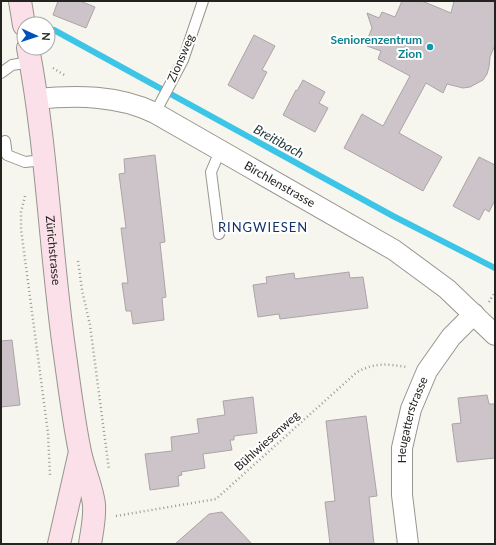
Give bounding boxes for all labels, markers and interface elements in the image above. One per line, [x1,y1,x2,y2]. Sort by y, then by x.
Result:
north arrow [16,16,56,56]
text: N [40,32,53,41]
street label: Zionsweg [164,32,197,84]
place label: Seniorenzentrum Zion [331,32,422,61]
marker: Seniorenzentrum Zion [425,42,435,52]
water label: Breitibach [251,121,307,161]
street label: Birchlenstrasse [242,158,318,210]
street label: Zürichstrasse [43,215,64,286]
district label: RINGWIESEN [218,219,308,235]
street label: Heugatterstrasse [394,374,431,463]
street label: Bühlwiesenweg [231,407,302,474]

